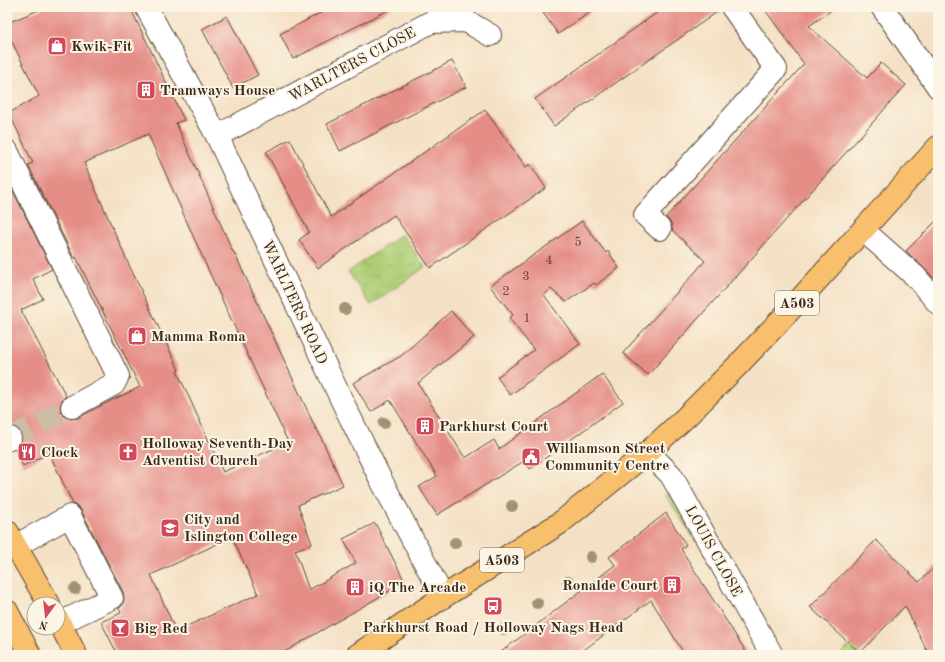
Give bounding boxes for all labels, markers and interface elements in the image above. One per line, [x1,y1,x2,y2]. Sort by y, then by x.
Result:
street label: WARLTERS CLOSE [287,25,419,105]
shop icon: Kwik-Fit [46,35,68,57]
place label: Kwik-Fit [71,40,133,55]
building icon: Tramways House [135,79,157,101]
place label: Tramways House [160,84,275,99]
house number: 5 [574,236,582,249]
street label: WARLTERS ROAD [258,238,329,367]
house number: 4 [545,254,553,267]
house number: 3 [522,270,530,283]
house number: 2 [502,285,510,298]
road number: A503 [775,291,819,315]
house number: 1 [523,312,531,325]
shop icon: Mamma Roma [126,325,148,347]
place label: Mamma Roma [151,330,246,345]
building icon: Parkhurst Court [414,415,436,437]
place label: Parkhurst Court [439,420,549,435]
place label: Holloway Seventh-Day Adventist Church [142,437,294,469]
restaurant icon: Clock [16,441,38,463]
church icon: Holloway Seventh-Day Adventist Church [117,441,139,463]
place label: Williamson Street Community Centre [545,442,669,474]
place label: Clock [41,446,79,461]
public building icon: Williamson Street Community Centre [520,446,542,468]
street label: LOUIS CLOSE [682,504,744,600]
place label: City and Islington College [184,513,298,545]
school or university icon: City and Islington College [159,517,181,539]
road number: A503 [480,548,524,572]
building icon: Ronalde Court [661,574,683,596]
building icon: iQ The Arcade [344,576,366,598]
place label: Ronalde Court [562,579,659,594]
place label: iQ The Arcade [369,581,466,596]
bus stop icon: Parkhurst Road / Holloway Nags Head [482,595,504,617]
north arrow [26,596,66,636]
bar icon: Big Red [109,617,131,639]
text: N [38,618,49,631]
place label: Parkhurst Road / Holloway Nags Head [363,621,623,636]
place label: Big Red [134,622,188,637]

